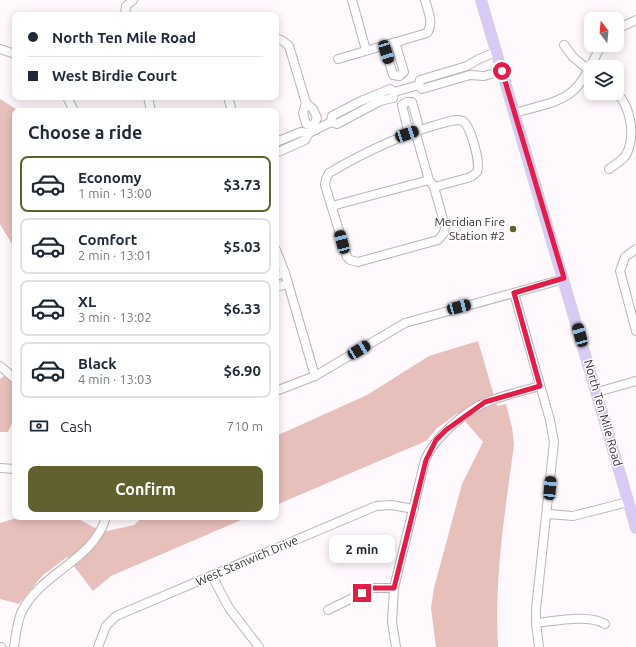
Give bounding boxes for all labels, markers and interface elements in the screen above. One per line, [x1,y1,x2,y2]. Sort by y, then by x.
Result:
north arrow [584,12,624,52]
map controls [584,12,624,100]
text: North Ten Mile Road [52,29,196,46]
car [377,39,395,65]
button: layers [584,60,624,100]
route start [493,62,511,80]
text: West Birdie Court [52,67,177,84]
text: Choose a ride [28,122,142,142]
car [394,124,420,144]
icon: car [30,166,66,202]
text: Economy [78,169,142,186]
text: $3.73 [223,176,261,193]
text: 1 min · 13:00 [78,186,152,200]
place label: Meridian Fire Station #2 [434,215,505,242]
marker: Meridian Fire Station #2 [508,224,518,234]
icon: car [30,228,66,264]
car [333,229,351,255]
text: Comfort [78,231,137,248]
text: $5.03 [223,238,261,255]
text: 2 min · 13:01 [78,248,152,262]
icon: car [30,290,66,326]
text: XL [78,293,96,310]
car [446,298,472,316]
text: $6.33 [223,300,261,317]
text: 3 min · 13:02 [78,310,152,324]
car [571,322,589,348]
car [346,339,372,361]
icon: car [30,352,66,388]
text: Black [78,355,117,372]
street label: North Ten Mile Road [582,358,625,468]
text: $6.90 [223,362,261,379]
text: 4 min · 13:03 [78,372,152,386]
icon: cash [28,415,50,437]
text: Cash [60,418,92,435]
text: 710 m [227,419,263,433]
button: Confirm [28,466,263,512]
car [543,476,557,500]
street label: West Stanwich Drive [194,533,300,588]
callout: 2 min [329,535,395,563]
text: 2 min [346,542,378,556]
route end [353,584,371,602]

